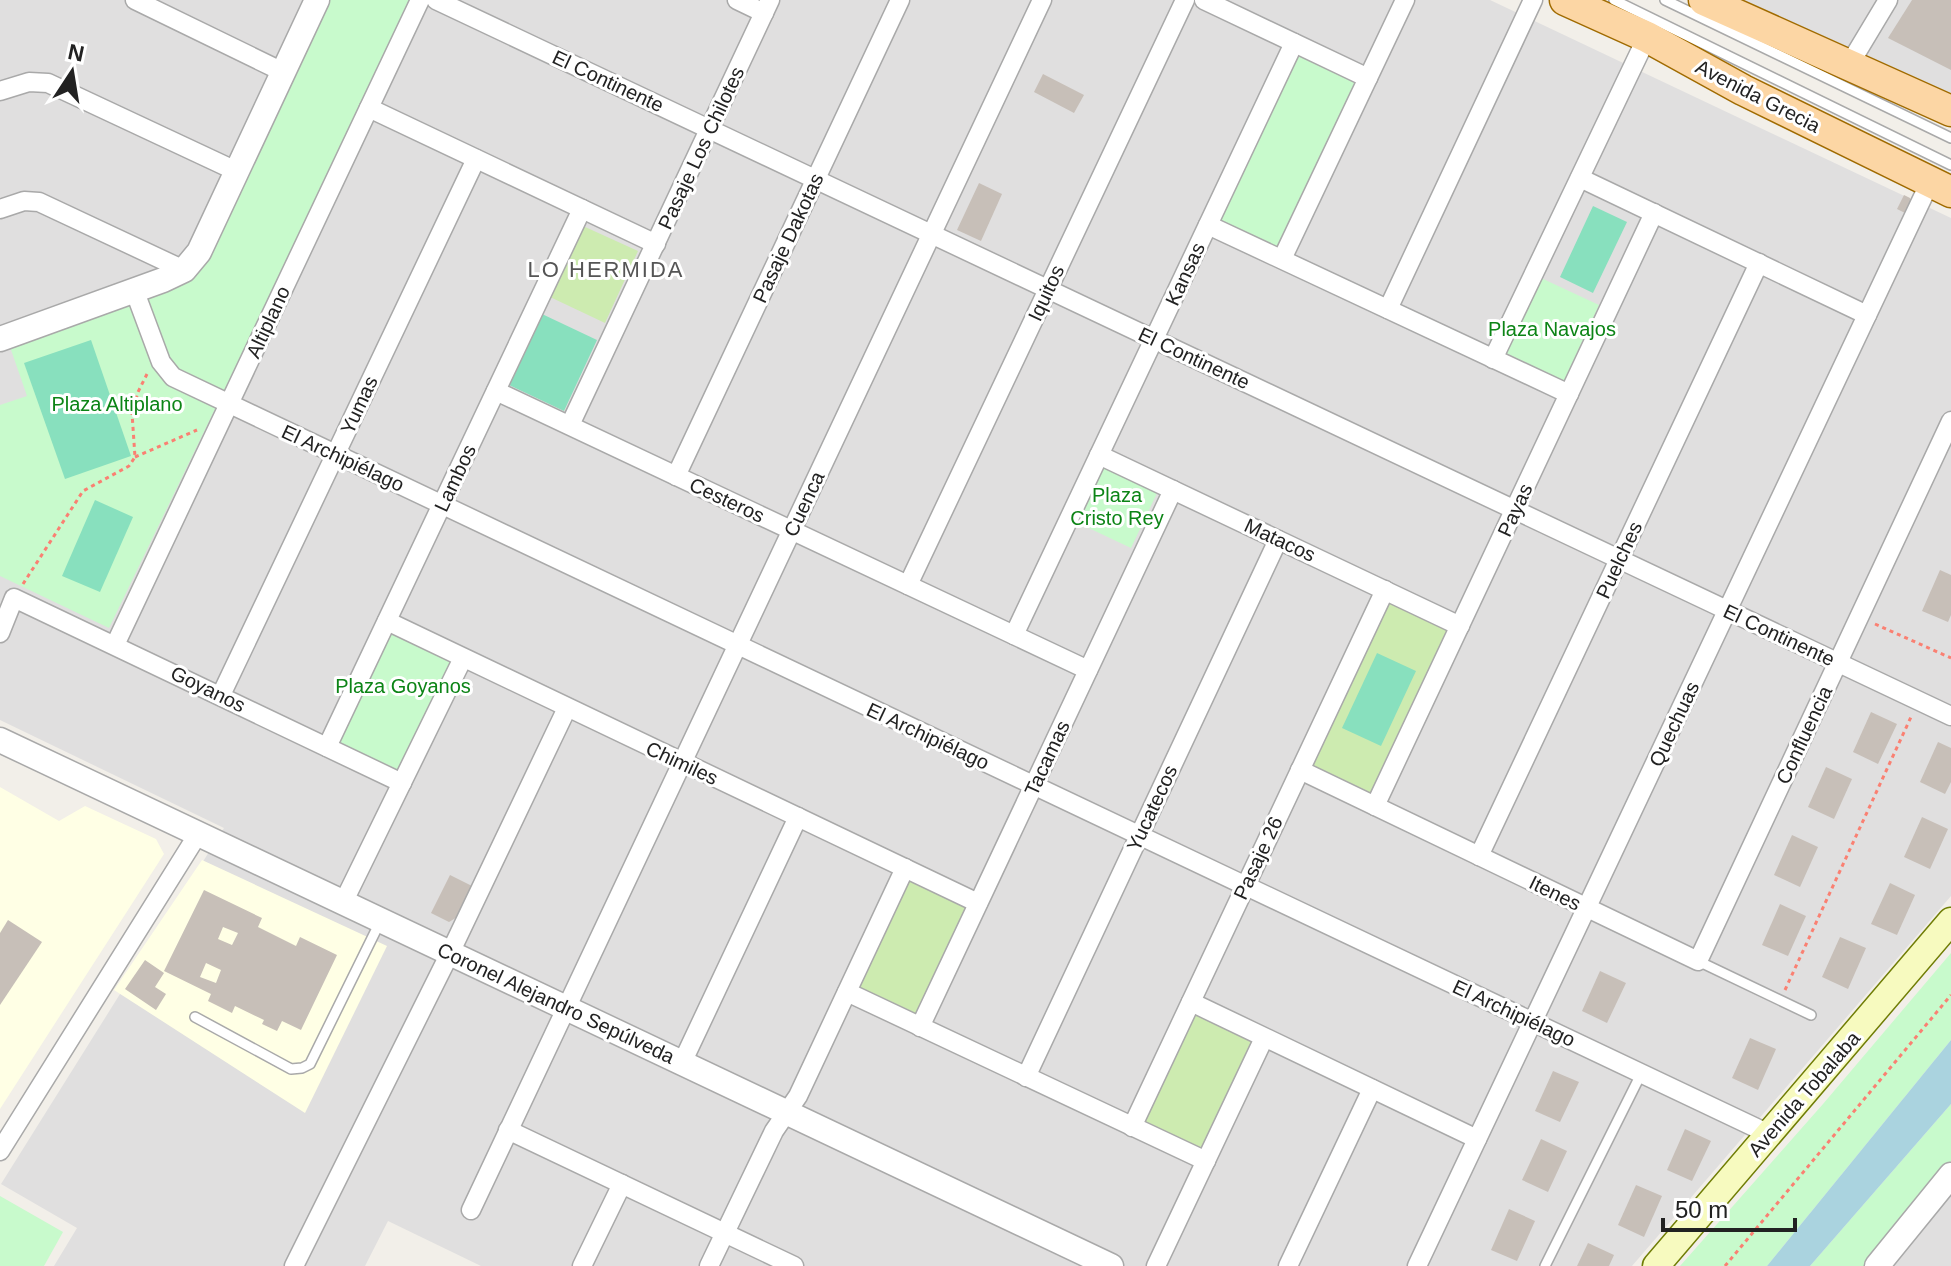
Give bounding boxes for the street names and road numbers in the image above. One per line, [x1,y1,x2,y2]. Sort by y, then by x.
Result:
street label: El Continente [549,46,667,116]
street label: Avenida Grecia [1692,55,1825,137]
street label: Pasaje Los Chilotes [654,63,748,233]
street label: Pasaje Dakotas [748,170,828,306]
street label: Kansas [1161,239,1209,309]
street label: Iquitos [1024,262,1068,324]
street label: Altiplano [242,283,294,361]
street label: El Continente [1135,323,1253,393]
street label: Yumas [336,373,382,437]
street label: El Archipiélago [278,420,408,496]
street label: Lambos [430,441,480,515]
street label: Cuenca [779,467,829,540]
street label: Cesteros [686,473,768,527]
street label: Payas [1493,480,1537,540]
street label: Matacos [1241,514,1319,566]
street label: Puelches [1592,518,1646,602]
street label: El Continente [1720,600,1838,670]
street label: Goyanos [167,662,249,716]
street label: Quechuas [1645,678,1703,770]
street label: Confluencia [1772,682,1837,788]
street label: El Archipiélago [863,698,993,774]
street label: Tacamas [1020,717,1074,799]
street label: Chimiles [643,737,721,789]
street label: Yucatecos [1123,762,1181,854]
street label: Pasaje 26 [1229,813,1287,903]
street label: Itenes [1526,871,1584,915]
street label: Coronel Alejandro Sepúlveda [434,938,679,1068]
street label: El Archipiélago [1449,975,1579,1051]
street label: Avenida Tobalaba [1744,1026,1865,1161]

